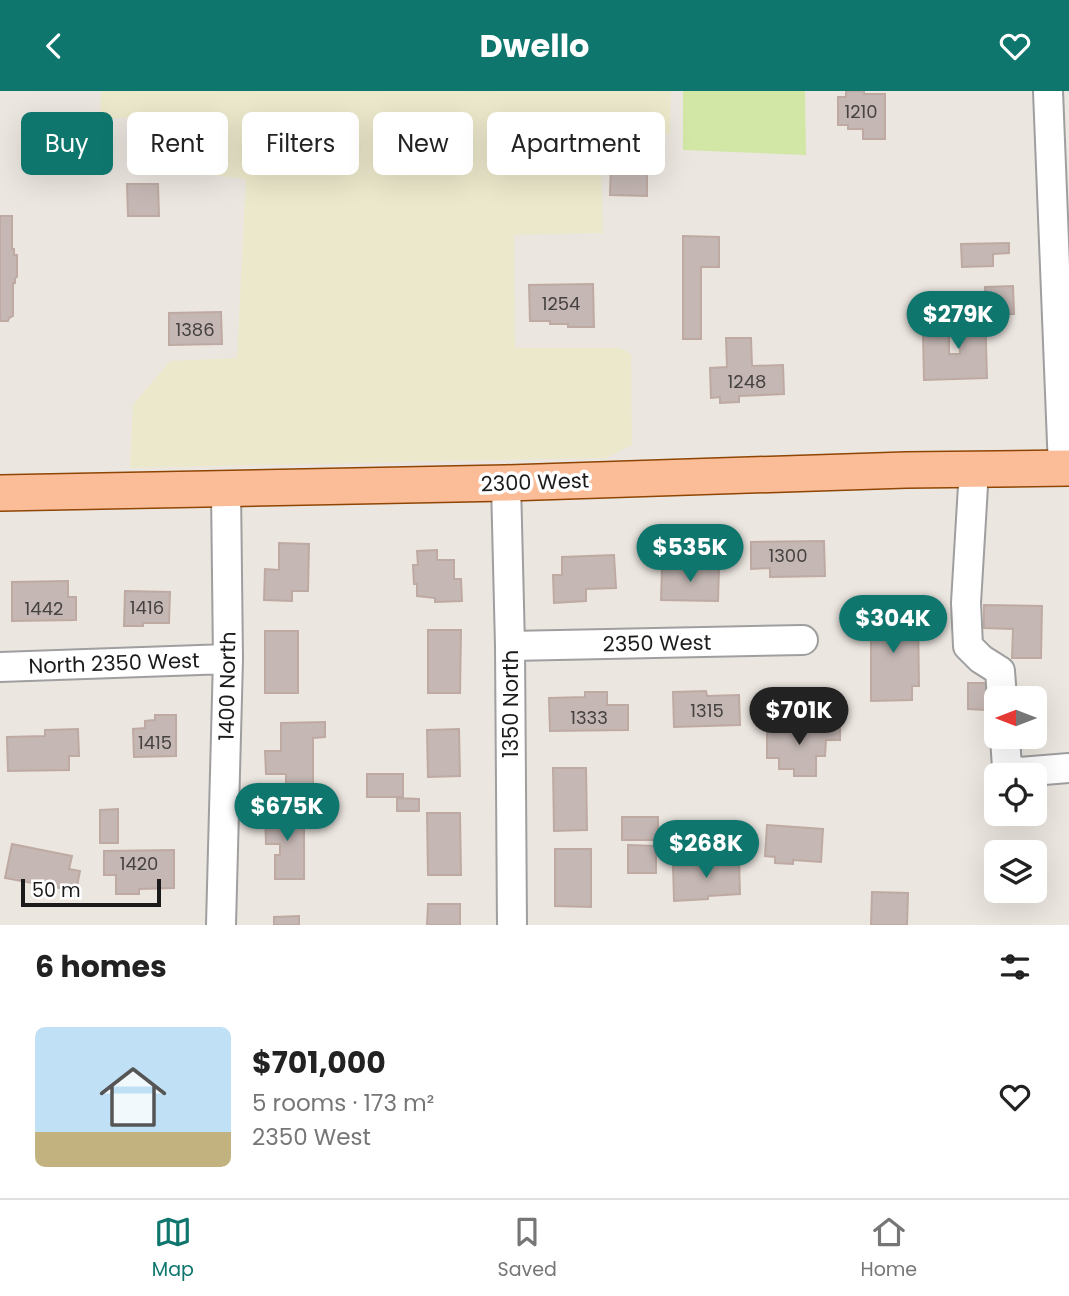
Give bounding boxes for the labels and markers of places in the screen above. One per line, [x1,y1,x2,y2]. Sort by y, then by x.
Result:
pin: $279K [909,292,1007,351]
pin: $535K [641,525,739,584]
pin: $304K [844,595,942,655]
pin: $701K [750,687,848,747]
pin: $675K [238,783,336,843]
pin: $268K [657,821,755,880]

